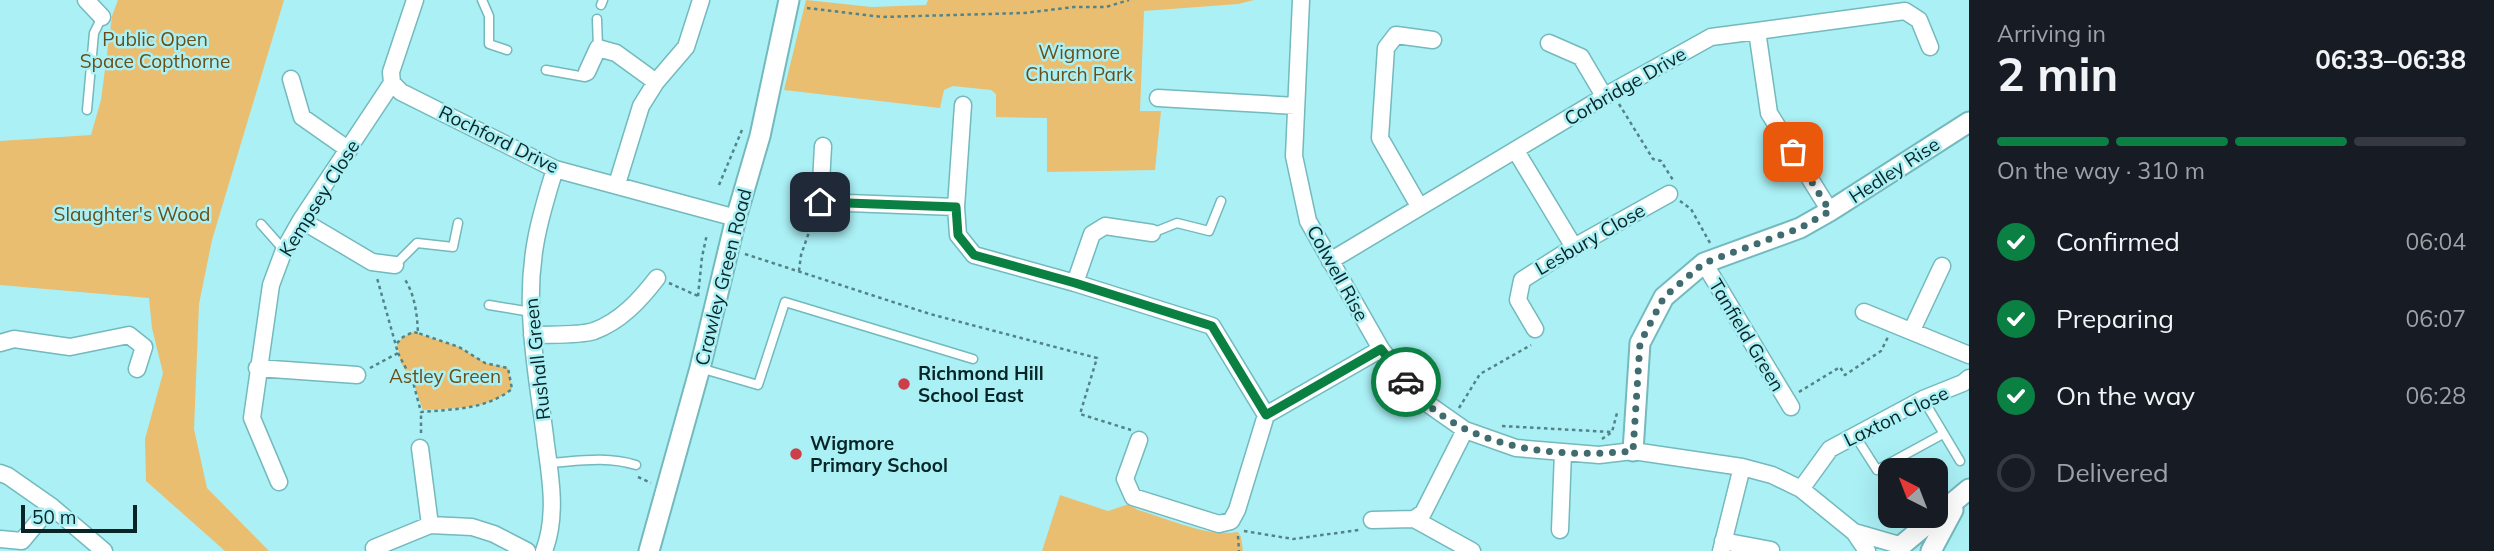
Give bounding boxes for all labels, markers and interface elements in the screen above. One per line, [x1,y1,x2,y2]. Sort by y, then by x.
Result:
text: Arriving in [1997,19,2106,48]
park label: Public Open Space Copthorne [80,27,230,73]
park label: Wigmore Church Park [1025,40,1133,86]
street label: Corbridge Drive [1560,41,1690,131]
text: 06:33–06:38 [2315,43,2466,76]
text: 2 min [1997,45,2118,103]
street label: Rochford Drive [435,100,563,178]
pin [1763,122,1823,182]
street label: Hedley Rise [1844,132,1944,208]
icon: bag [1774,133,1812,171]
street label: Kempsey Close [274,135,364,261]
text: On the way · 310 m [1997,156,2205,185]
pin [790,172,850,232]
icon: home [801,183,839,221]
street label: Crawley Green Road [689,186,757,368]
street label: Lesbury Close [1531,198,1649,280]
park label: Slaughter's Wood [54,202,210,226]
street label: Colwell Rise [1302,221,1374,325]
icon: check [1997,223,2035,261]
text: Confirmed [2056,225,2180,258]
text: 06:04 [2406,227,2466,256]
street label: Tanfield Green [1704,274,1790,396]
street label: Rushall Green [519,297,555,421]
icon: check [1997,300,2035,338]
text: Preparing [2056,302,2174,335]
text: 06:07 [2406,304,2466,333]
courier [1371,347,1441,417]
place label: Richmond Hill School East [918,361,1044,407]
icon: car [1387,363,1425,401]
park label: Astley Green [389,364,501,388]
marker: Richmond Hill School East [896,376,912,392]
icon: check [1997,377,2035,415]
text: On the way [2056,379,2195,412]
street label: Laxton Close [1840,380,1952,452]
text: 06:28 [2406,381,2466,410]
place label: Wigmore Primary School [810,431,948,477]
marker: Wigmore Primary School [788,446,804,462]
text: Delivered [2056,456,2169,489]
north arrow [1878,458,1948,528]
map controls [1878,458,1948,528]
scale bar [21,502,136,534]
text: 50 m [32,505,76,529]

